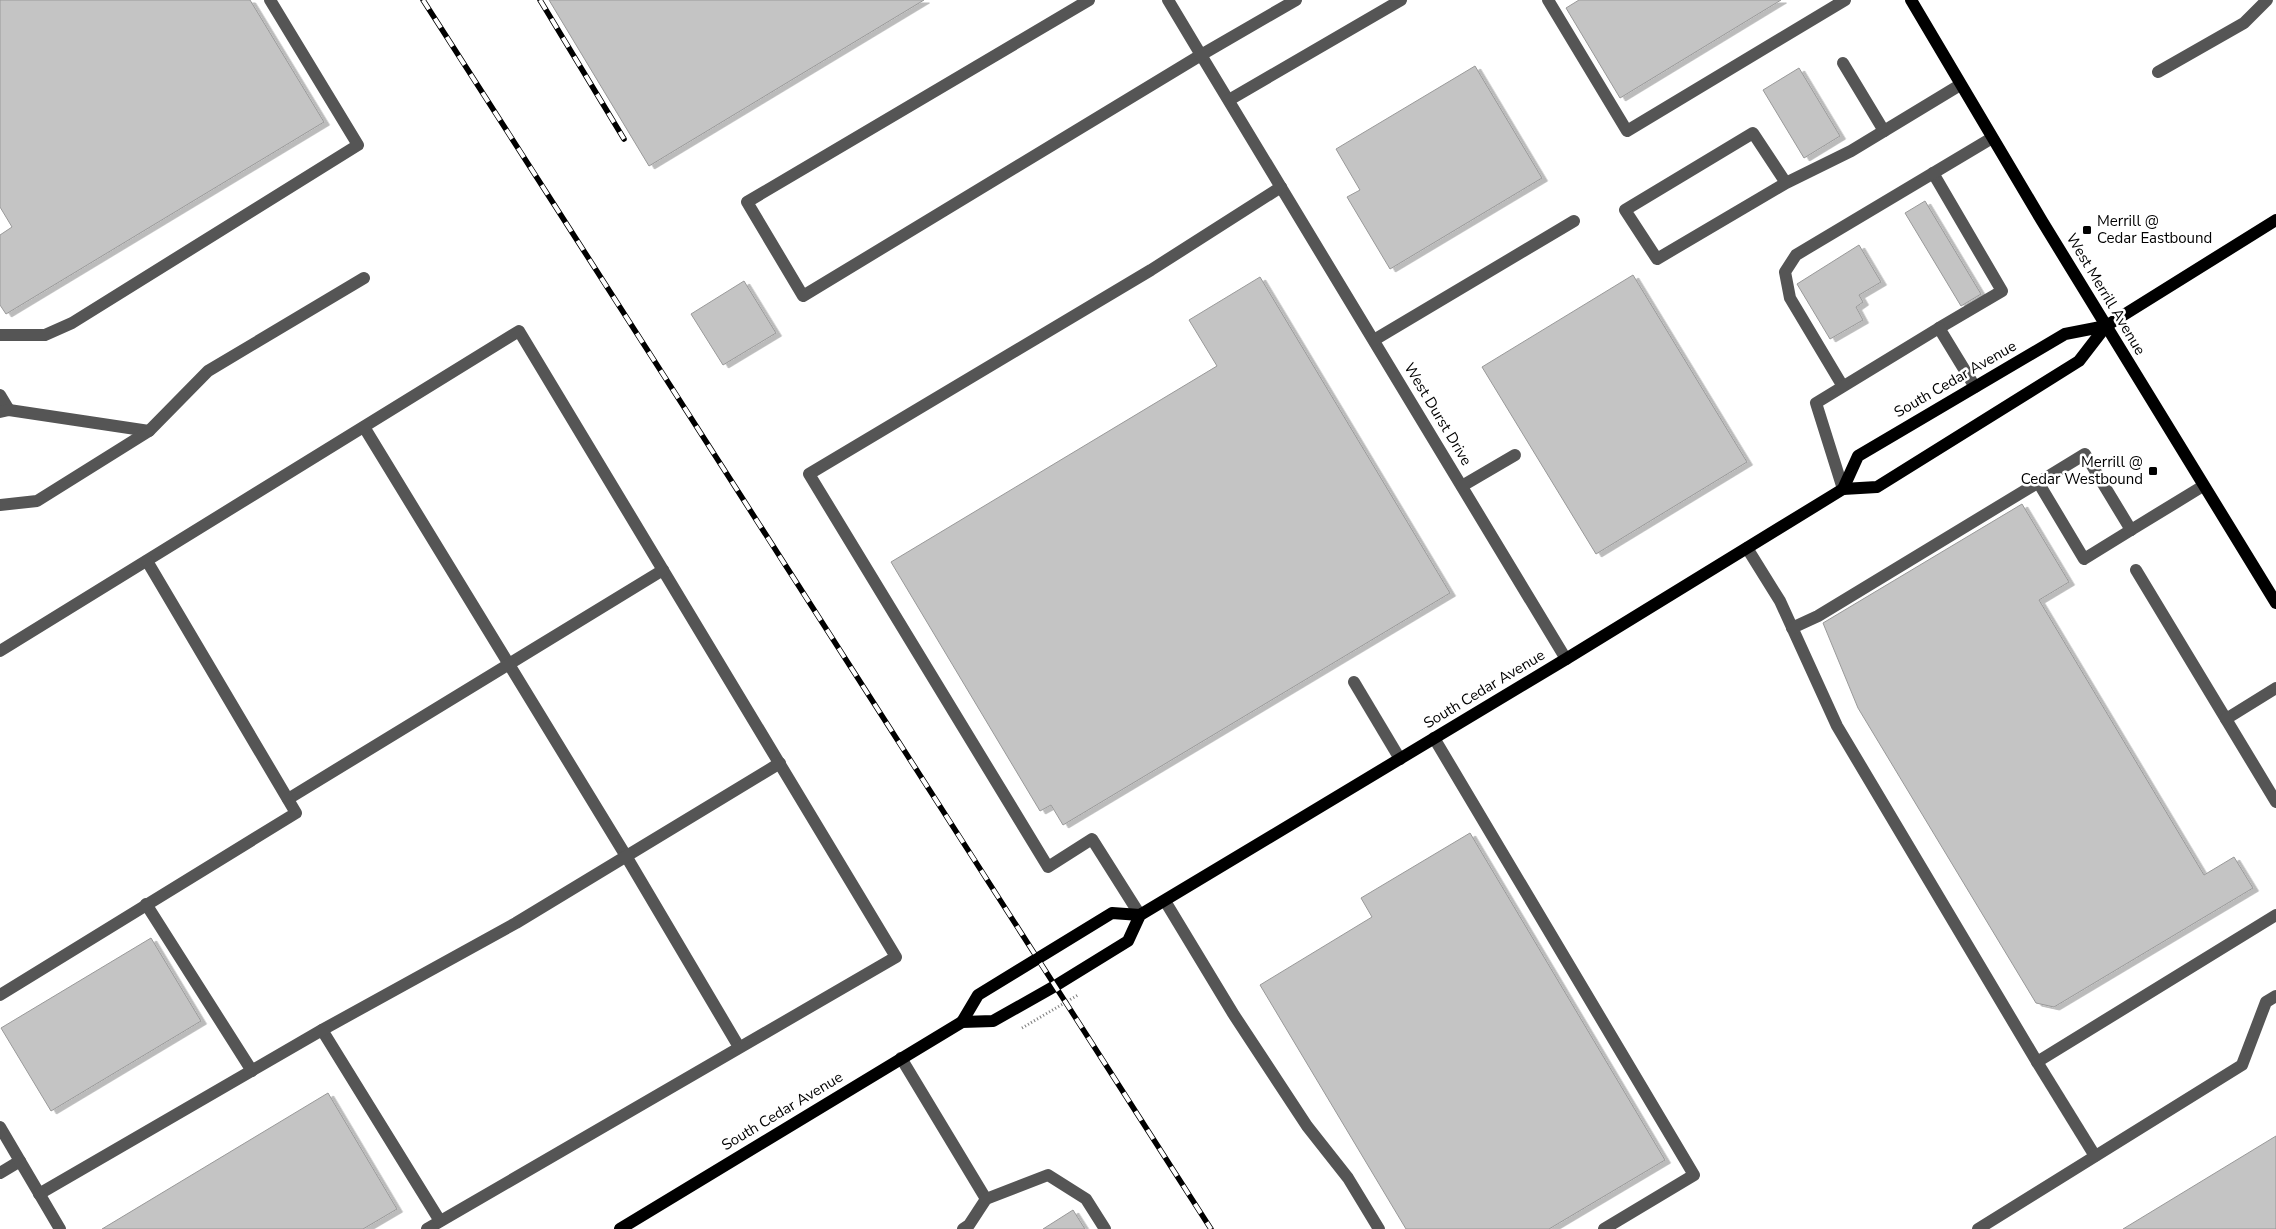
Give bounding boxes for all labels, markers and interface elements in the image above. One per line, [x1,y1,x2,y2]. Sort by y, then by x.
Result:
place label: Merrill @ Cedar Eastbound [2097,211,2212,248]
marker: Merrill @ Cedar Eastbound [2081,224,2093,236]
street label: West Merrill Avenue [2062,229,2150,359]
street label: South Cedar Avenue [1890,336,2020,422]
street label: West Durst Drive [1399,359,1477,469]
place label: Merrill @ Cedar Westbound [2021,452,2143,489]
marker: Merrill @ Cedar Westbound [2147,465,2159,477]
street label: South Cedar Avenue [1420,645,1548,733]
street label: South Cedar Avenue [718,1067,846,1155]

